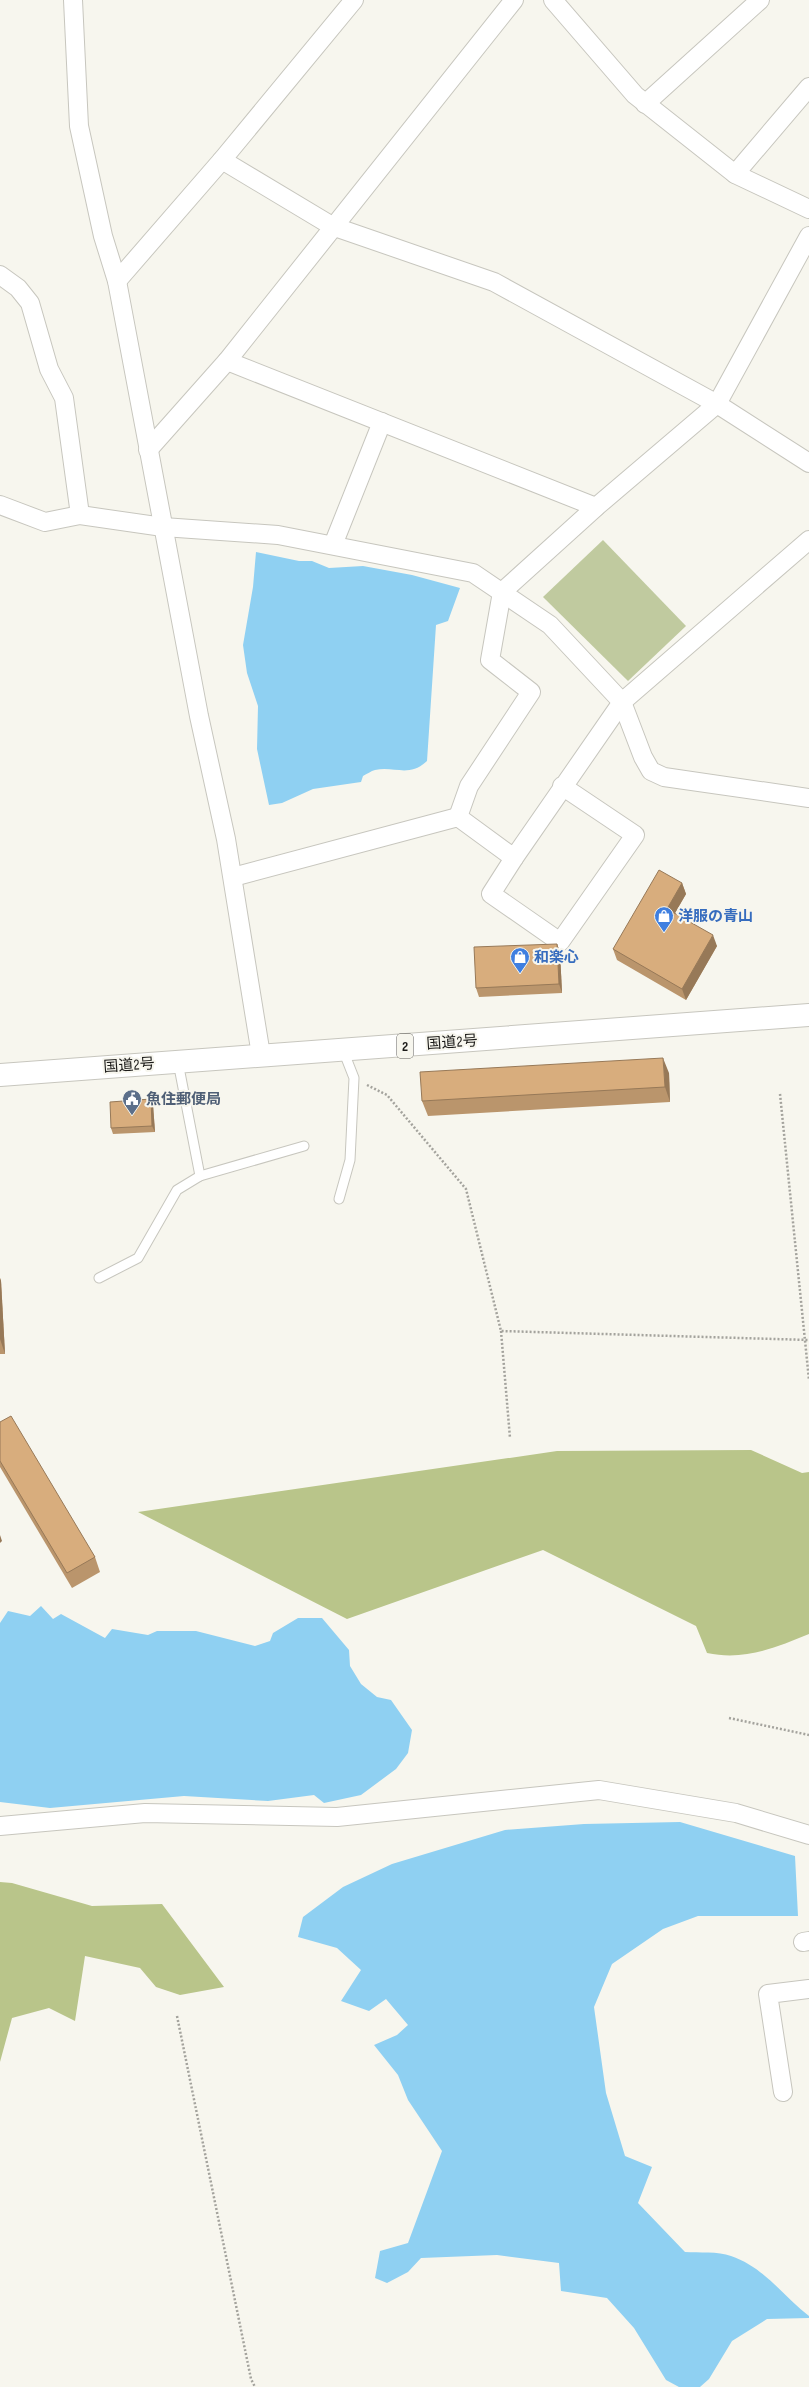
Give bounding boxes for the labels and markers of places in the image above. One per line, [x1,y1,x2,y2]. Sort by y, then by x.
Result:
shop icon: 洋服の青山 [653,905,675,933]
place label: 洋服の青山 [678,907,753,926]
shop icon: 和楽心 [509,946,531,974]
place label: 和楽心 [534,948,579,967]
public building icon: 魚住郵便局 [121,1088,143,1116]
place label: 魚住郵便局 [146,1090,221,1109]

